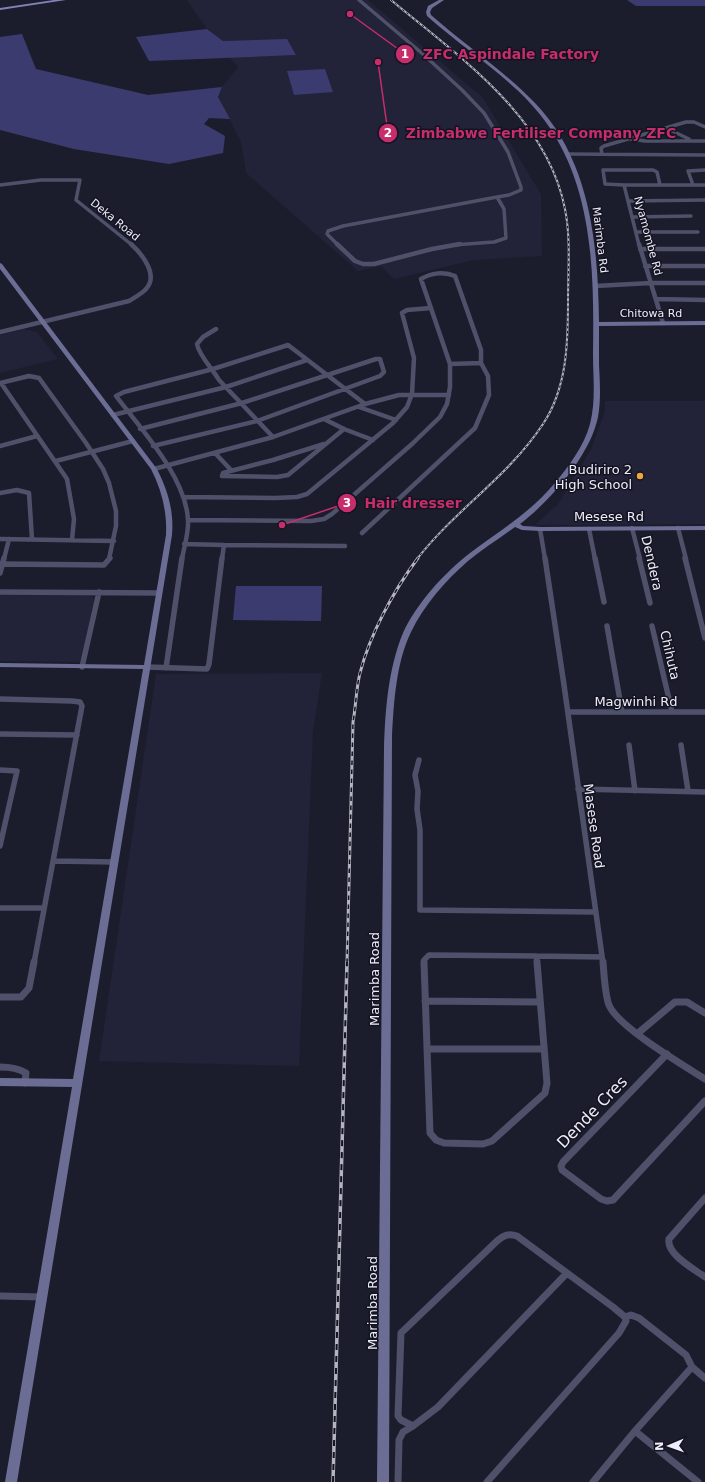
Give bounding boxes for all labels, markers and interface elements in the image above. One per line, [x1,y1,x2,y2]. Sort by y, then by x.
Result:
callout: ZFC Aspindale Factory [395,41,607,67]
text: ZFC Aspindale Factory [423,46,599,62]
text: 1 [401,47,409,61]
callout: Zimbabwe Fertiliser Company ZFC [378,120,685,146]
text: Zimbabwe Fertiliser Company ZFC [406,125,676,141]
text: 2 [384,126,392,140]
street label: Nyamombe Rd [631,195,665,277]
street label: Deka Road [88,196,142,244]
street label: Marimba Rd [590,206,610,274]
street label: Chitowa Rd [620,307,682,320]
place label: Budiriro 2 High School [555,462,632,492]
marker: Budiriro 2 High School [635,471,645,481]
callout: Hair dresser [337,490,470,516]
text: Hair dresser [364,495,462,511]
text: 3 [343,496,351,510]
street label: Mesese Rd [574,509,644,524]
street label: Dendera [638,534,666,592]
street label: Chihuta [657,629,683,681]
street label: Magwinhi Rd [594,694,678,709]
street label: Masese Road [581,783,607,869]
street label: Marimba Road [367,932,382,1026]
street label: Dende Cres [553,1072,631,1152]
street label: Marimba Road [365,1256,380,1350]
north arrow [649,1426,689,1466]
text: N [653,1441,666,1451]

